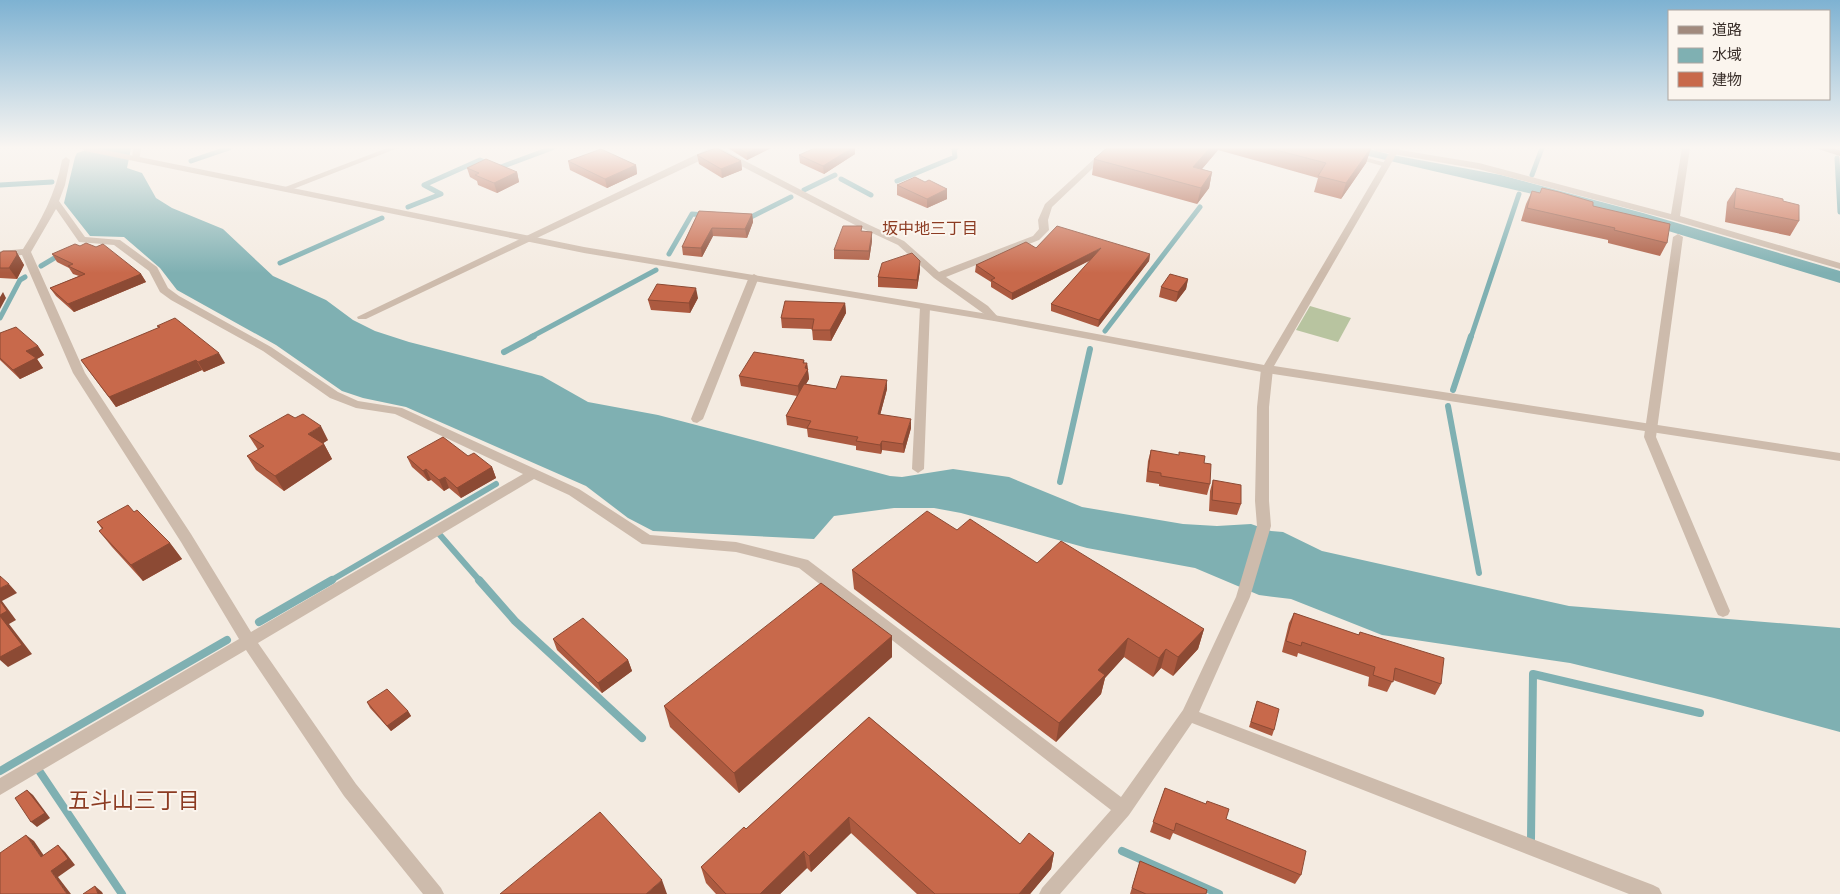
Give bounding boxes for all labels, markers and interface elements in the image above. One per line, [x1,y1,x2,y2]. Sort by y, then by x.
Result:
legend [1668,10,1830,100]
text: 道路 [1712,19,1742,41]
text: 水域 [1712,44,1742,66]
text: 建物 [1712,69,1742,91]
district label: 坂中地三丁目 [882,217,978,240]
district label: 五斗山三丁目 [68,784,200,816]

